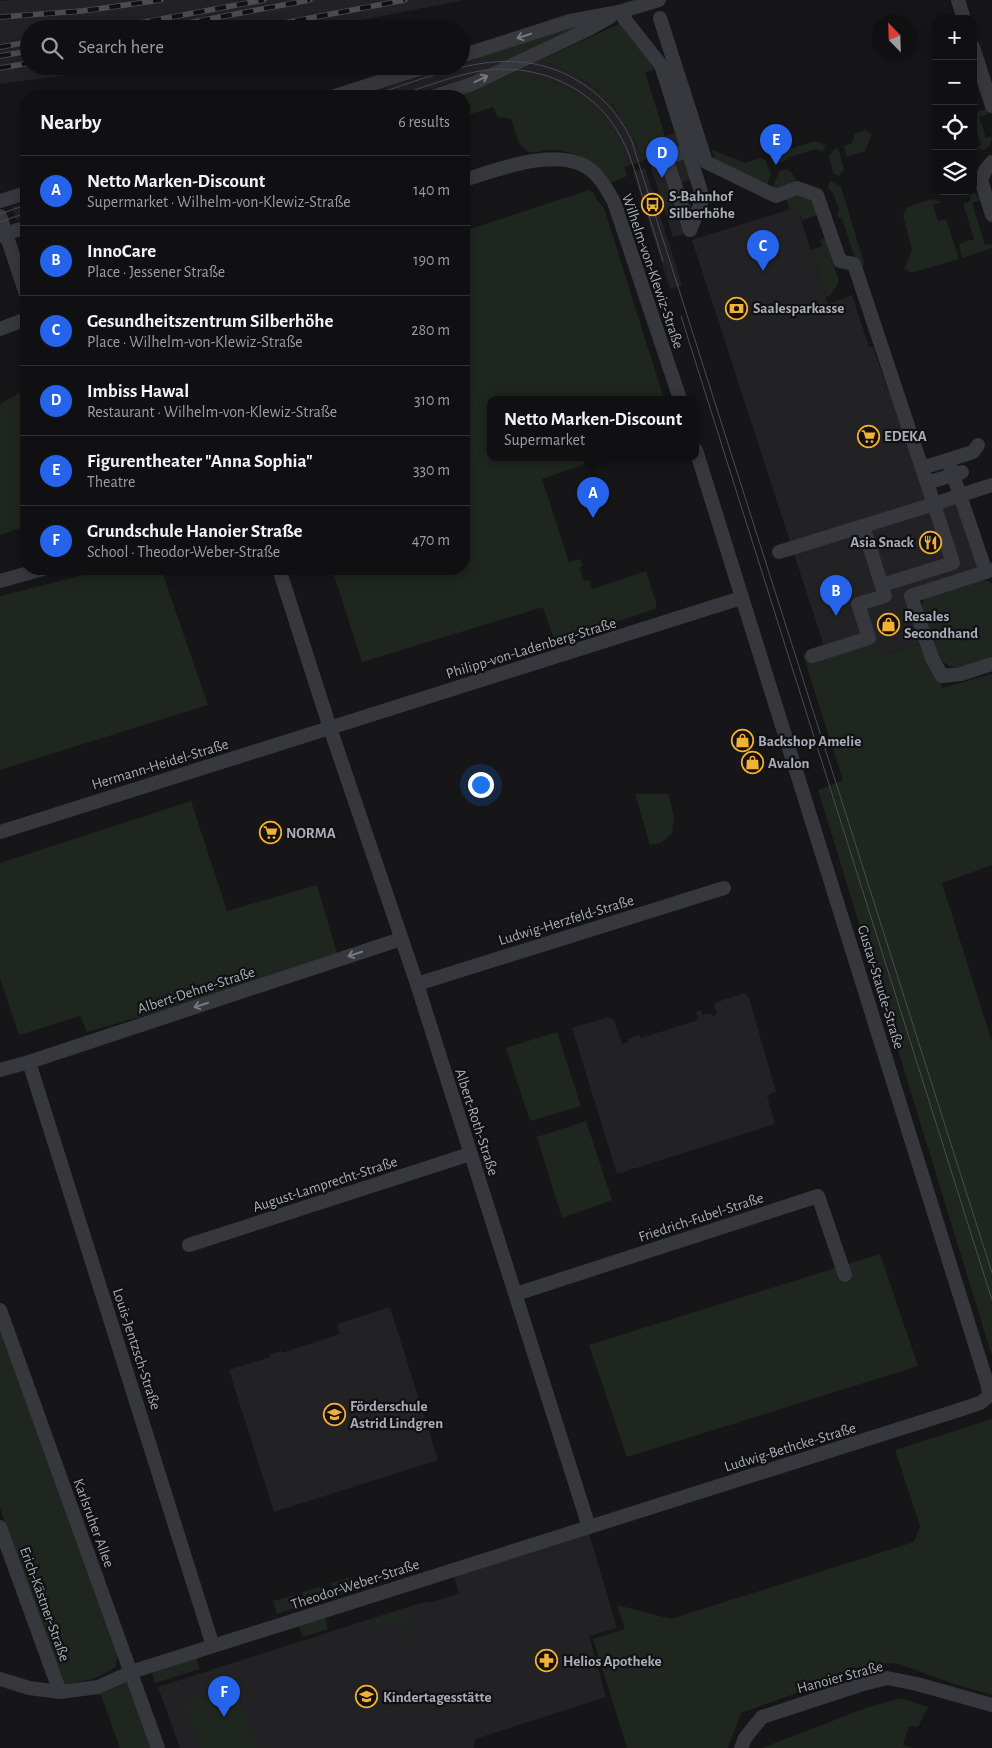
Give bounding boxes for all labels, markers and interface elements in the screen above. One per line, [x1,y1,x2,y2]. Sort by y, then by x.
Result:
north arrow [872,15,917,60]
map controls [932,15,977,195]
button: + [932,15,977,60]
search box [20,20,470,75]
one-way arrow [516,31,532,41]
icon: search [38,34,66,62]
text: Search here [78,38,164,57]
button: − [932,60,977,105]
one-way arrow [473,74,488,83]
button: locate [932,105,977,150]
text: Nearby [40,112,101,133]
text: 6 results [398,114,450,130]
pin: E [760,124,792,165]
pin: D [646,137,678,178]
button: layers [932,150,977,195]
text: Netto Marken-Discount [87,172,265,191]
text: A [51,182,61,198]
text: 140 m [413,182,450,198]
place label: S-Bahnhof Silberhöhe [669,189,735,221]
street label: Wilhelm-von-Klewiz-Straße [619,192,686,351]
bus stop icon: S-Bahnhof Silberhöhe [641,193,665,217]
text: Supermarket · Wilhelm-von-Klewiz-Straße [87,194,351,210]
pin: C [747,230,779,271]
text: InnoCare [87,242,156,261]
text: B [51,252,61,268]
text: 190 m [413,252,450,268]
text: Place · Jessener Straße [87,264,225,280]
bank icon: Saalesparkasse [725,296,749,320]
place label: Saalesparkasse [753,301,844,316]
text: Gesundheitszentrum Silberhöhe [87,312,333,331]
text: C [52,322,60,338]
text: 280 m [411,322,450,338]
text: Place · Wilhelm-von-Klewiz-Straße [87,334,303,350]
text: Imbiss Hawal [87,382,189,401]
text: D [51,392,61,408]
text: 310 m [414,392,450,408]
popup [487,396,699,461]
text: Restaurant · Wilhelm-von-Klewiz-Straße [87,404,337,420]
text: Netto Marken-Discount [504,410,682,429]
supermarket icon: EDEKA [856,424,880,448]
place label: EDEKA [884,429,927,444]
text: Supermarket [504,432,585,448]
text: Figurentheater "Anna Sophia" [87,452,313,471]
text: E [52,462,60,478]
text: 330 m [413,462,450,478]
text: Theatre [87,474,135,490]
pin: A [577,477,609,518]
text: Grundschule Hanoier Straße [87,522,303,541]
restaurant icon: Asia Snack [918,530,942,554]
text: F [52,532,60,548]
text: 470 m [412,532,450,548]
place label: Asia Snack [850,535,915,550]
text: School · Theodor-Weber-Straße [87,544,280,560]
pin: B [820,575,852,616]
place label: Resales Secondhand [904,609,978,641]
shop icon: Resales Secondhand [876,613,900,637]
street label: Philipp-von-Ladenberg-Straße [444,615,618,682]
shop icon: Backshop Amelie [730,729,754,753]
place label: Backshop Amelie [758,734,861,749]
street label: Hermann-Heidel-Straße [90,736,230,792]
shop icon: Avalon [740,751,764,775]
place label: Avalon [768,756,810,771]
your location [468,772,494,798]
supermarket icon: NORMA [258,821,282,845]
place label: NORMA [286,826,336,841]
street label: Ludwig-Herzfeld-Straße [497,893,636,948]
street label: Gustav-Staude-Straße [855,924,906,1051]
one-way arrow [348,950,364,960]
street label: Albert-Dehne-Straße [135,964,257,1017]
one-way arrow [193,1001,209,1011]
street label: Albert-Roth-Straße [452,1067,501,1178]
street label: August-Lamprecht-Straße [251,1154,399,1215]
street label: Friedrich-Fubel-Straße [637,1190,766,1245]
street label: Louis-Jentzsch-Straße [110,1287,163,1412]
place label: Förderschule Astrid Lindgren [350,1399,443,1431]
school or university icon: Förderschule Astrid Lindgren [322,1403,346,1427]
street label: Ludwig-Bethcke-Straße [723,1420,858,1475]
street label: Karlsruher Allee [71,1477,117,1570]
street label: Erich-Kästner-Straße [17,1545,72,1664]
street label: Theodor-Weber-Straße [289,1557,421,1612]
pharmacy icon: Helios Apotheke [535,1649,559,1673]
place label: Helios Apotheke [563,1654,662,1669]
street label: Hanoier Straße [795,1659,885,1696]
pin: F [208,1676,240,1717]
school or university icon: Kindertagesstätte [355,1685,379,1709]
place label: Kindertagesstätte [383,1690,492,1705]

